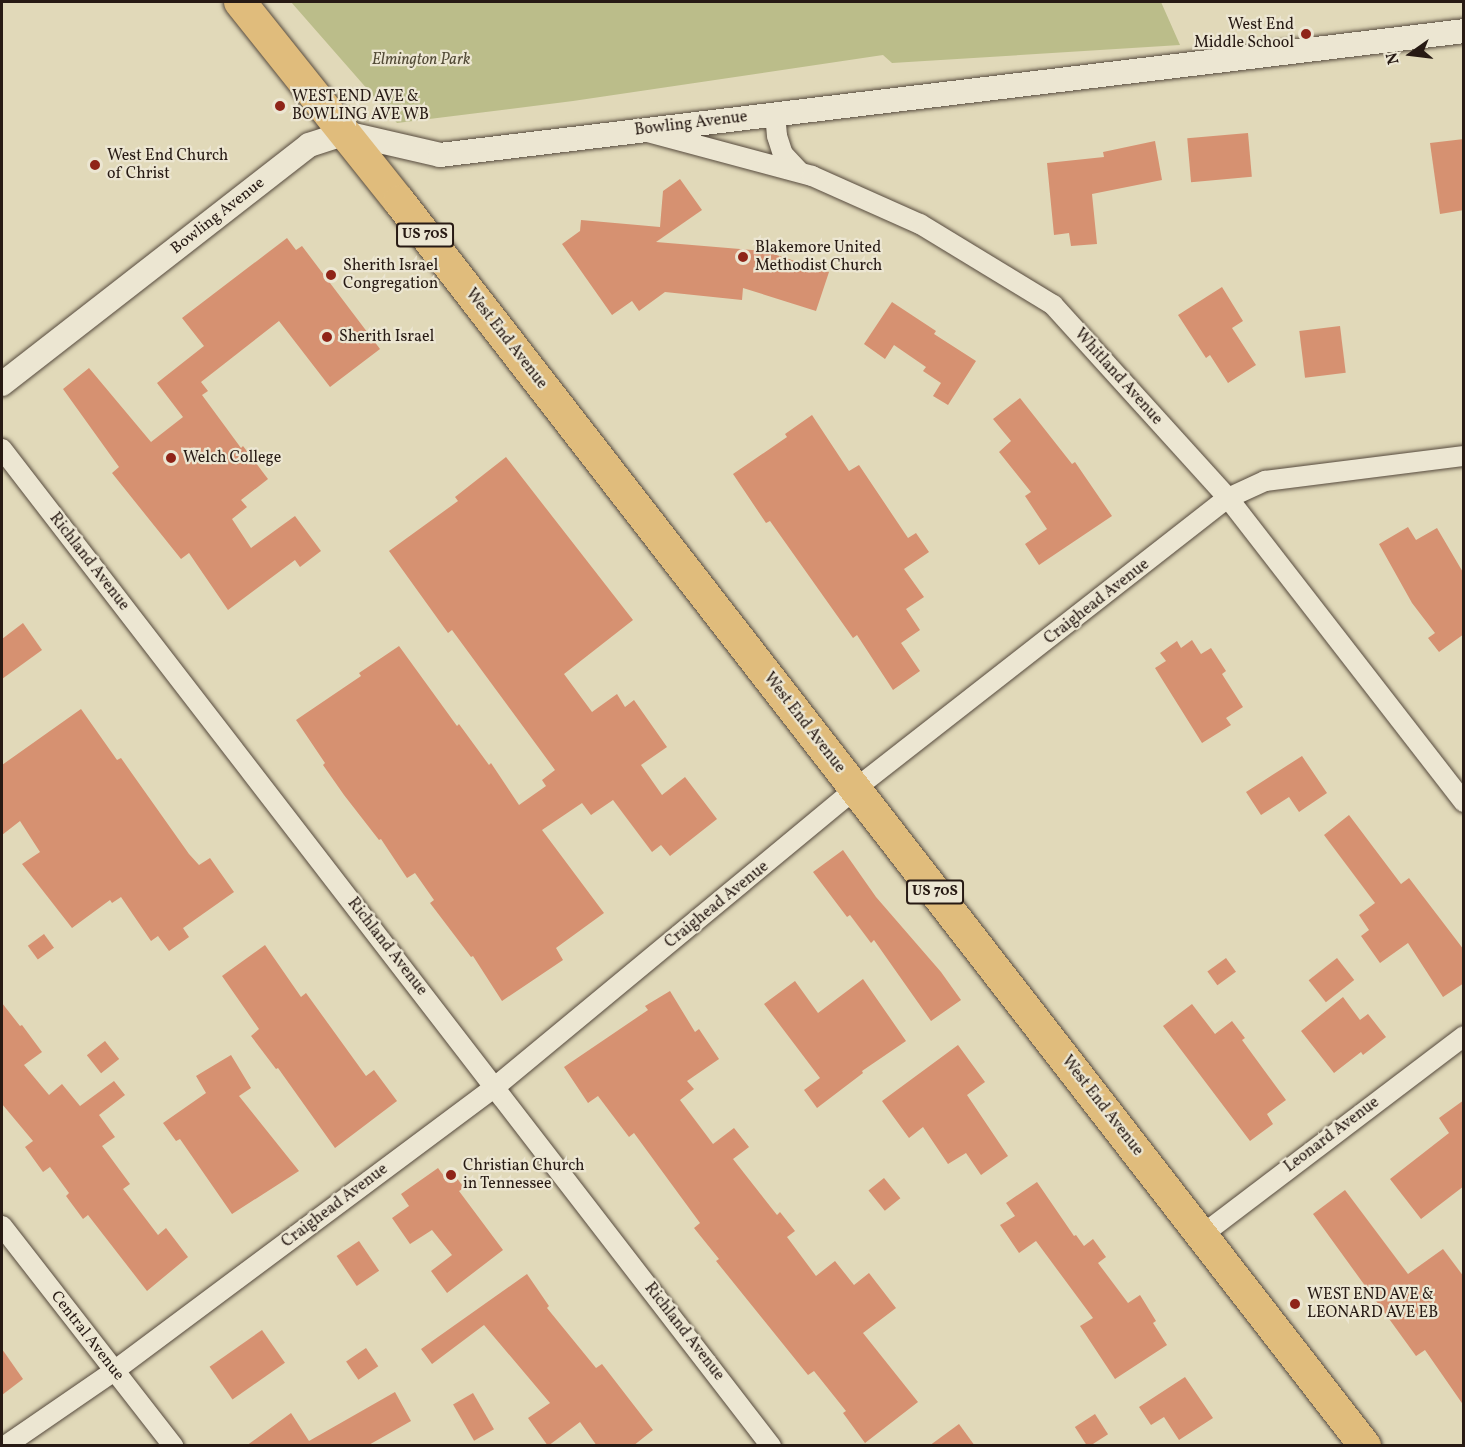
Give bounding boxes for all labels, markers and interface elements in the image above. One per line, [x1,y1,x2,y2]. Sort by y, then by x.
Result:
place label: West End Middle School [1194,15,1294,53]
north arrow [1381,24,1441,84]
marker: West End Middle School [1299,27,1313,41]
park label: Elmington Park [372,50,470,70]
text: N [1381,50,1406,67]
place label: WEST END AVE & BOWLING AVE WB [292,87,430,125]
marker: WEST END AVE & BOWLING AVE WB [273,99,287,113]
street label: Bowling Avenue [633,108,749,140]
place label: West End Church of Christ [107,146,228,184]
marker: West End Church of Christ [88,158,102,172]
street label: Bowling Avenue [167,173,269,259]
road number: US 70S [395,223,455,247]
place label: Blakemore United Methodist Church [755,238,882,276]
marker: Blakemore United Methodist Church [736,250,750,264]
place label: Sherith Israel Congregation [343,256,438,294]
marker: Sherith Israel Congregation [324,268,338,282]
street label: West End Avenue [461,285,551,393]
street label: Whitland Avenue [1070,325,1166,429]
place label: Sherith Israel [339,327,434,347]
marker: Sherith Israel [320,330,334,344]
place label: Welch College [183,448,281,468]
marker: Welch College [164,451,178,465]
street label: Richland Avenue [45,509,133,615]
street label: Craighead Avenue [1041,555,1153,649]
street label: West End Avenue [759,669,849,777]
street label: Craighead Avenue [661,857,773,953]
road number: US 70S [905,880,965,904]
street label: Richland Avenue [343,894,431,1000]
street label: West End Avenue [1057,1052,1147,1160]
street label: Leonard Avenue [1281,1093,1383,1177]
place label: Christian Church in Tennessee [463,1156,585,1194]
street label: Craighead Avenue [278,1160,392,1252]
marker: Christian Church in Tennessee [444,1168,458,1182]
street label: Richland Avenue [640,1279,728,1385]
place label: WEST END AVE & LEONARD AVE EB [1307,1285,1438,1323]
street label: Central Avenue [46,1287,128,1385]
marker: WEST END AVE & LEONARD AVE EB [1288,1297,1302,1311]

